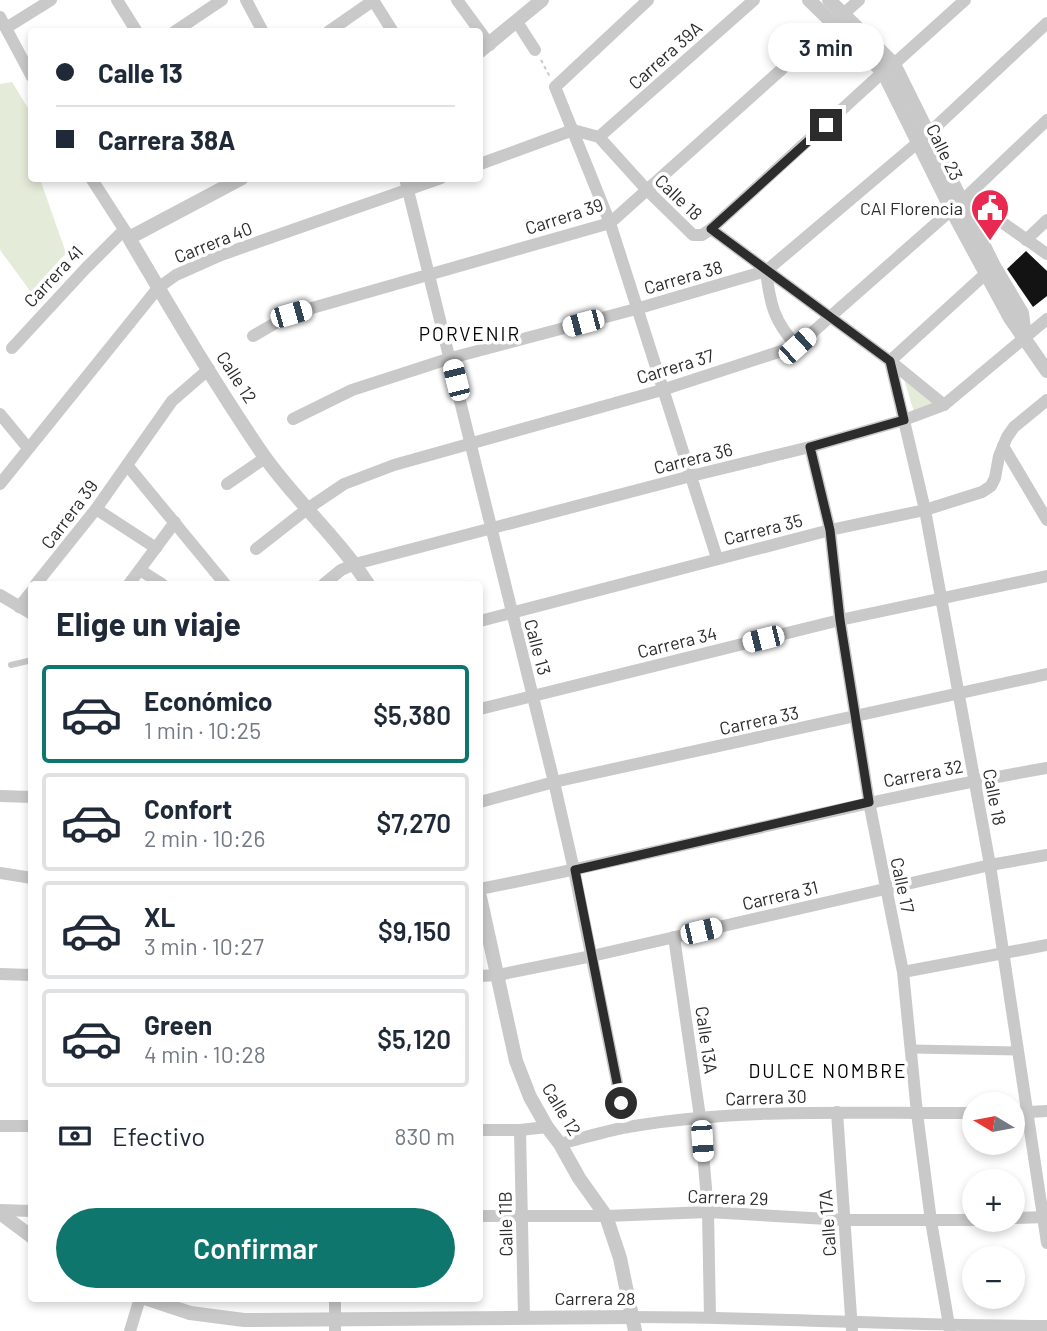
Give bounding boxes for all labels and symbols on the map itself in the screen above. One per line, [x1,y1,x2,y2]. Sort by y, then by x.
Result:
street label: Carrera 39A [624,16,706,94]
callout: 3 min [768,24,884,72]
route end [810,109,842,141]
street label: Calle 23 [922,120,968,184]
street label: Calle 18 [651,169,707,225]
public building icon: CAI Florencia [969,187,1011,242]
street label: Carrera 39 [522,193,606,239]
place label: CAI Florencia [860,197,963,219]
street label: Carrera 40 [171,216,255,268]
street label: Carrera 41 [19,241,87,311]
street label: Carrera 38 [641,255,725,299]
car [268,298,315,330]
car [560,307,607,339]
district label: PORVENIR [419,322,521,345]
car [775,324,820,368]
street label: Carrera 37 [634,344,717,388]
street label: Calle 12 [212,347,262,407]
car [441,357,472,403]
street label: Carrera 36 [651,438,735,478]
street label: Carrera 39 [36,475,102,553]
street label: Carrera 35 [721,509,805,549]
street label: Calle 13 [520,617,556,677]
street label: Carrera 34 [635,622,719,662]
car [741,624,786,654]
street label: Carrera 33 [717,701,801,739]
street label: Carrera 32 [881,754,965,792]
street label: Calle 18 [979,767,1011,827]
street label: Calle 17 [886,855,920,915]
street label: Carrera 31 [740,876,820,914]
car [679,916,724,946]
street label: Calle 13A [691,1005,723,1075]
district label: DULCE NOMBRE [749,1059,907,1082]
street label: Calle 12 [538,1079,586,1139]
street label: Carrera 30 [725,1085,807,1109]
route start [605,1087,637,1119]
north arrow [962,1092,1026,1155]
car [691,1119,714,1163]
street label: Carrera 29 [687,1185,769,1209]
street label: Calle 17A [814,1189,840,1257]
street label: Calle 11B [493,1191,517,1257]
street label: Carrera 28 [555,1287,635,1309]

